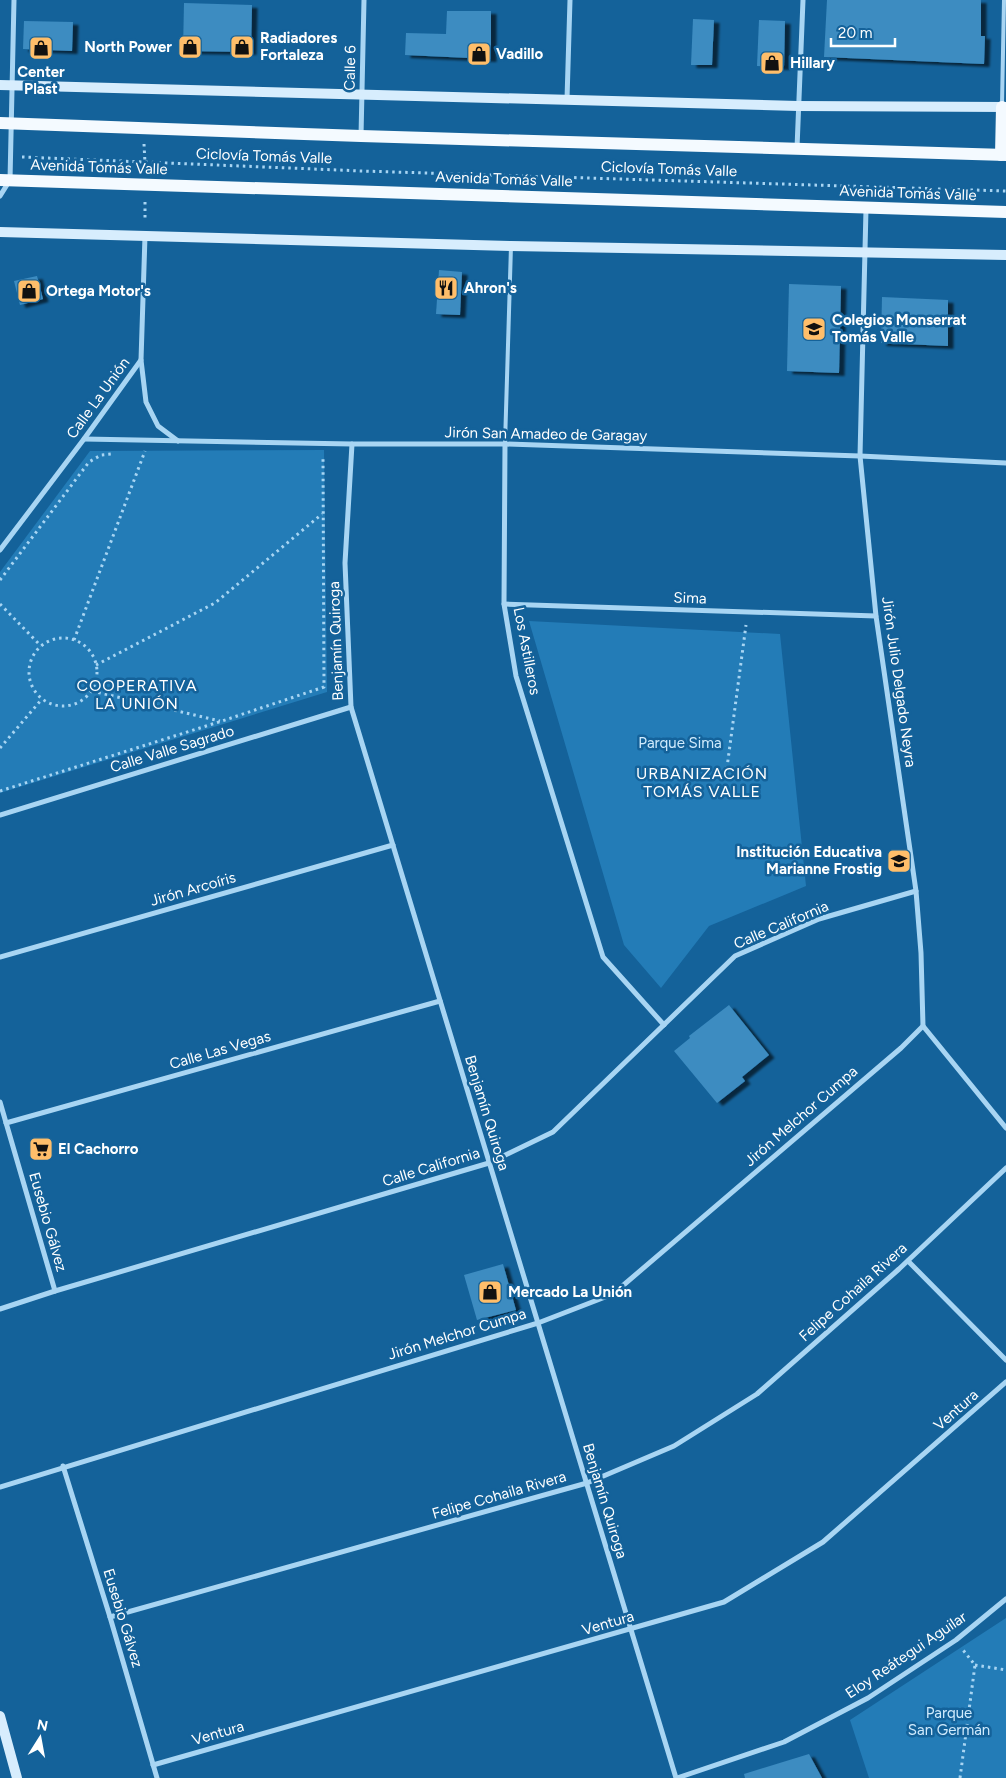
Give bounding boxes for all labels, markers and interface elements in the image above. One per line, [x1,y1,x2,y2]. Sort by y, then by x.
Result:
scale bar [831,15,895,47]
text: 20 m [838,24,872,42]
place label: Radiadores Fortaleza [260,29,337,64]
shop icon: North Power [177,34,203,60]
shop icon: Radiadores Fortaleza [229,34,255,60]
shop icon: Center Plast [28,35,54,61]
place label: North Power [84,38,172,56]
shop icon: Vadillo [466,41,492,67]
street label: Calle 6 [341,45,359,91]
place label: Vadillo [496,45,543,63]
shop icon: Hillary [759,50,785,76]
place label: Hillary [790,54,835,72]
place label: Center Plast [17,63,65,98]
street label: Ciclovía Tomás Valle [196,145,332,167]
street label: Avenida Tomás Valle [30,156,168,178]
street label: Ciclovía Tomás Valle [601,158,737,180]
street label: Avenida Tomás Valle [435,168,573,190]
street label: Avenida Tomás Valle [839,182,977,204]
restaurant icon: Ahron's [433,275,459,301]
shop icon: Ortega Motor's [16,278,42,304]
place label: Ahron's [464,279,517,297]
place label: Ortega Motor's [46,282,151,300]
place label: Colegios Monserrat Tomás Valle [832,311,967,346]
school or university icon: Colegios Monserrat Tomás Valle [801,316,827,342]
street label: Calle La Unión [63,354,133,442]
street label: Jirón San Amadeo de Garagay [445,423,648,445]
street label: Benjamín Quiroga [325,581,347,701]
street label: Sima [673,588,707,608]
street label: Jirón Julio Delgado Neyra [878,596,920,768]
street label: Los Astilleros [510,606,544,696]
district label: COOPERATIVA LA UNIÓN [76,676,198,713]
street label: Calle Valle Sagrado [108,721,236,776]
park label: Parque Sima [638,734,722,752]
district label: URBANIZACIÓN TOMÁS VALLE [636,764,768,801]
place label: Institución Educativa Marianne Frostig [736,843,882,878]
school or university icon: Institución Educativa Marianne Frostig [886,848,912,874]
street label: Jirón Arcoíris [148,868,238,910]
street label: Calle California [731,897,831,953]
street label: Calle Las Vegas [167,1027,273,1073]
street label: Benjamín Quiroga [461,1053,513,1173]
street label: Jirón Melchor Cumpa [741,1062,861,1170]
supermarket icon: El Cachorro [28,1136,54,1162]
place label: El Cachorro [58,1140,139,1158]
street label: Calle California [380,1144,482,1190]
street label: Eusebio Gálvez [25,1170,71,1274]
street label: Felipe Cohaila Rivera [795,1239,911,1345]
shop icon: Mercado La Unión [477,1279,503,1305]
place label: Mercado La Unión [508,1283,632,1301]
street label: Jirón Melchor Cumpa [386,1304,528,1364]
street label: Ventura [930,1386,982,1434]
street label: Benjamín Quiroga [579,1441,631,1561]
street label: Felipe Cohaila Rivera [430,1467,568,1523]
street label: Eusebio Gálvez [99,1566,147,1670]
street label: Ventura [580,1607,636,1639]
street label: Eloy Reátegui Aguilar [842,1608,970,1702]
park label: Parque San Germán [908,1704,990,1739]
north arrow [15,1713,65,1763]
text: N [35,1716,49,1735]
street label: Ventura [190,1717,246,1749]

